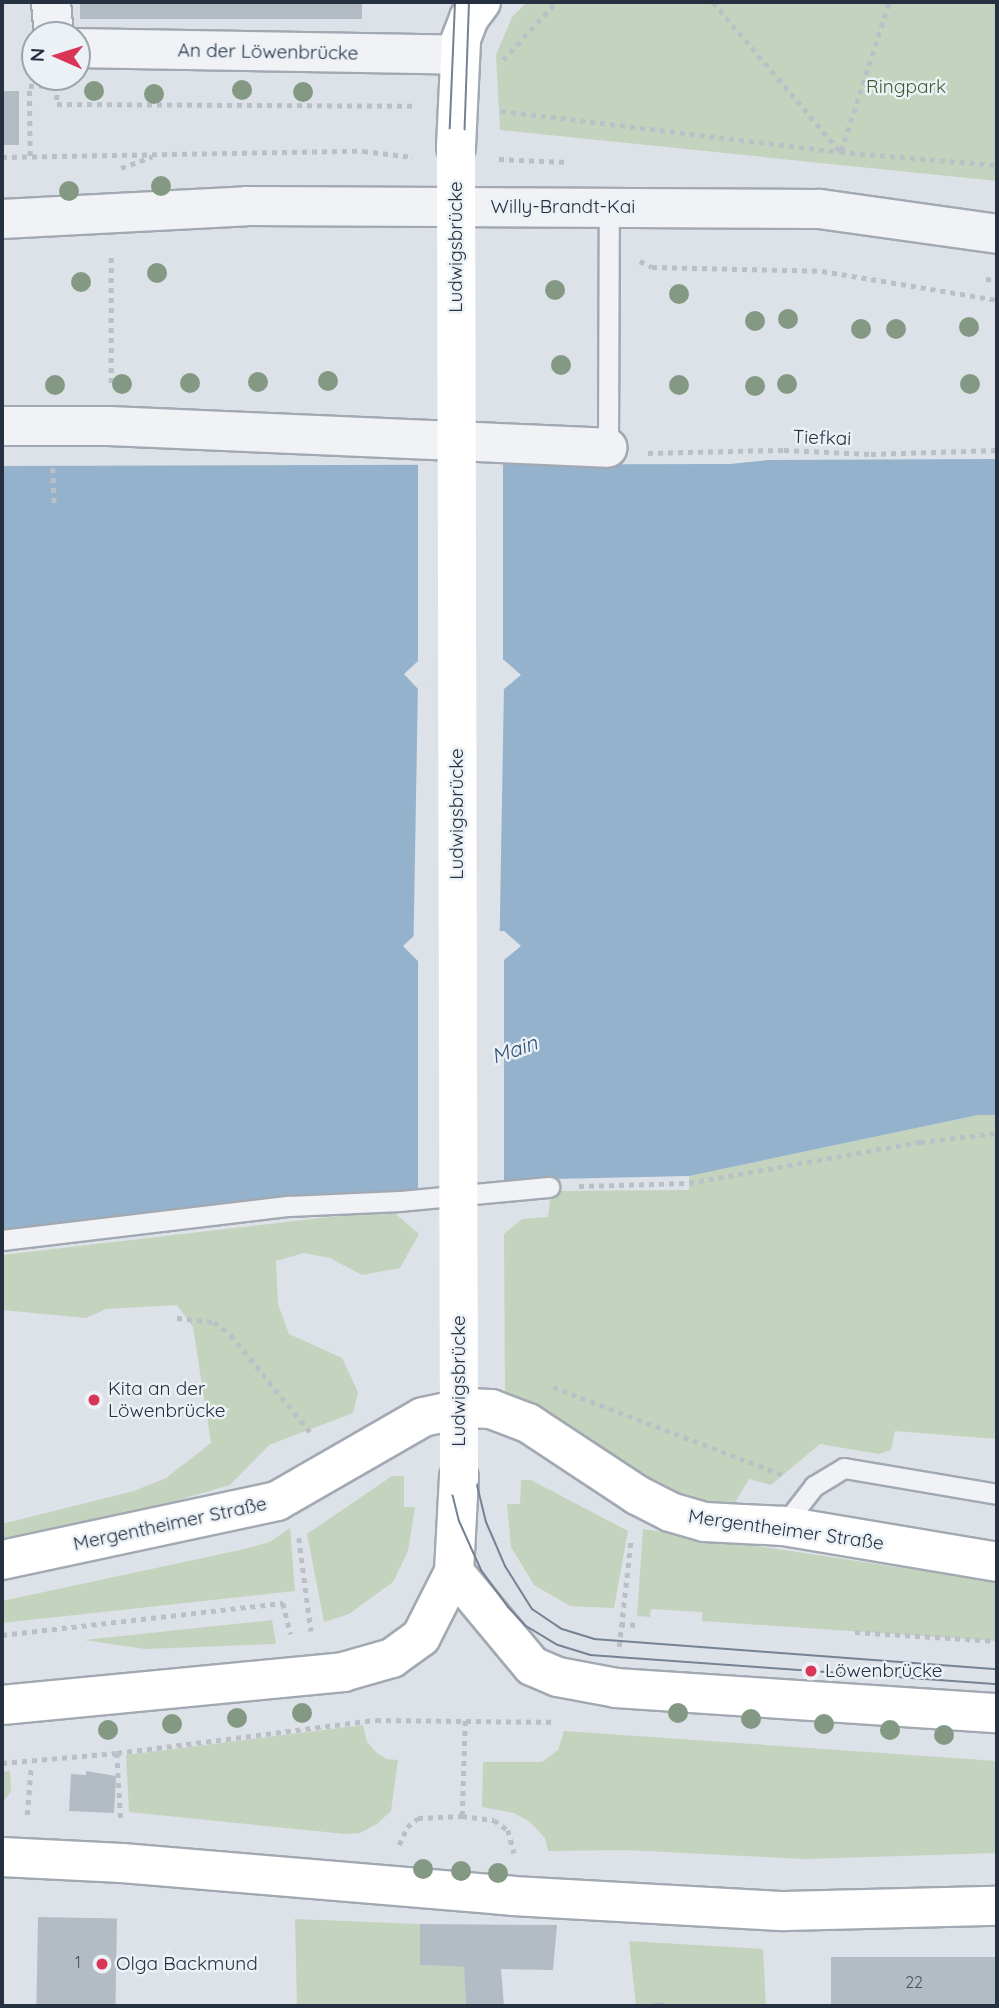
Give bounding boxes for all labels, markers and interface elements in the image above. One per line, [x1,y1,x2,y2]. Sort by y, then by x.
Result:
north arrow [21,21,91,91]
street label: An der Löwenbrücke [177,39,359,65]
text: N [25,47,49,63]
park label: Ringpark [866,76,946,98]
street label: Ludwigsbrücke [445,181,467,313]
street label: Willy-Brandt-Kai [491,196,635,218]
street label: Tiefkai [792,426,852,450]
street label: Ludwigsbrücke [446,748,468,880]
water label: Main [488,1029,540,1069]
street label: Ludwigsbrücke [448,1315,470,1447]
place label: Kita an der Löwenbrücke [108,1378,226,1422]
marker: Kita an der Löwenbrücke [86,1392,102,1408]
street label: Mergentheimer Straße [71,1492,269,1556]
street label: Mergentheimer Straße [687,1505,885,1555]
place label: Löwenbrücke [825,1660,943,1682]
marker: Löwenbrücke [803,1663,819,1679]
house number: 1 [75,1952,81,1972]
place label: Olga Backmund [116,1953,258,1975]
marker: Olga Backmund [94,1956,110,1972]
house number: 22 [905,1972,923,1992]

